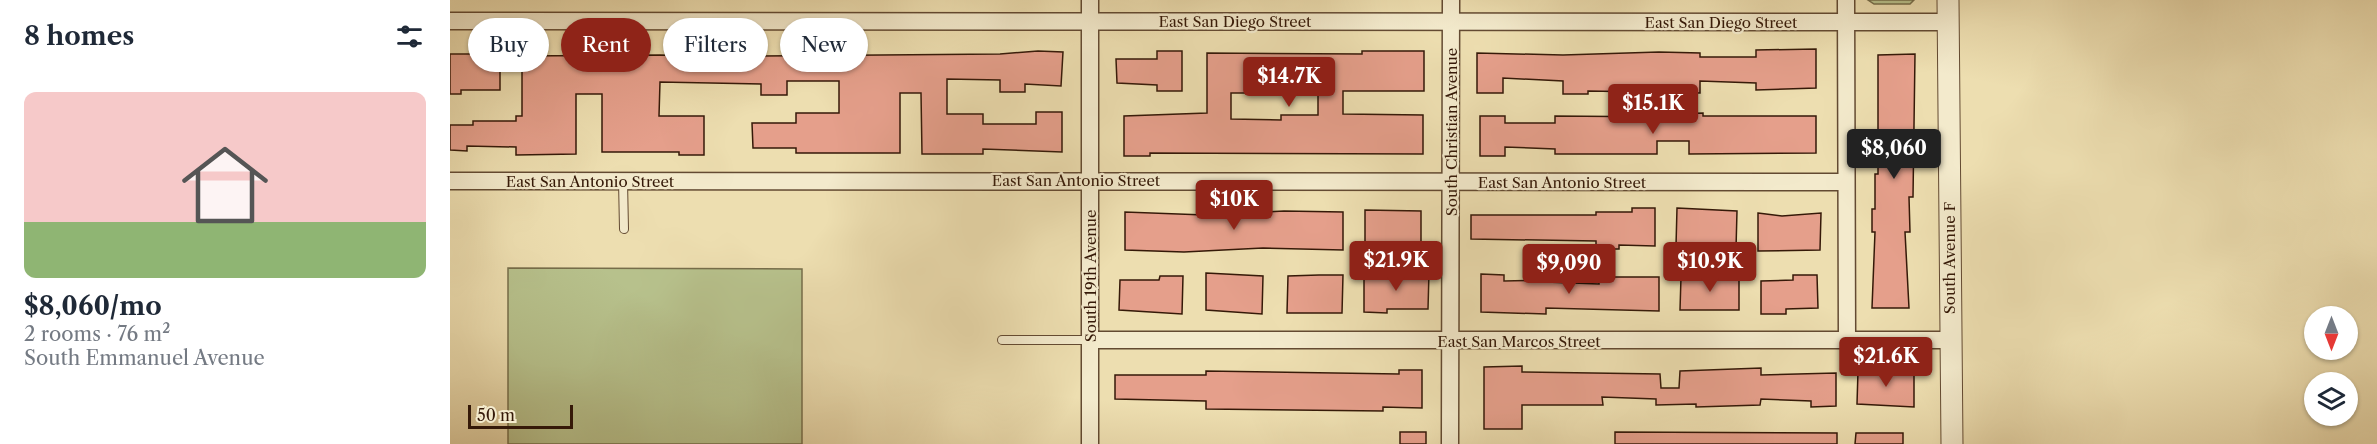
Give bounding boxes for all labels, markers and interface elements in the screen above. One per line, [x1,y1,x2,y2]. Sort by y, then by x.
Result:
street label: East San Diego Street [1159,12,1312,31]
street label: East San Diego Street [1645,13,1798,32]
chip: Buy [468,18,549,72]
chip: Rent [561,18,651,72]
chip: Filters [663,18,768,72]
chip: New [780,18,868,72]
text: 8 homes [24,20,134,52]
icon: filters [393,20,426,53]
street label: South Christian Avenue [1442,48,1461,216]
pin: $14.7K [1240,57,1338,108]
text: $14.7K [1257,64,1321,88]
pin: $15.1K [1604,84,1702,135]
text: $15.1K [1622,91,1684,115]
pin: $8,060 [1845,129,1943,180]
icon: home [171,131,279,239]
text: $8,060 [1861,136,1927,160]
street label: East San Antonio Street [992,171,1161,190]
street label: East San Antonio Street [506,172,675,191]
street label: East San Antonio Street [1478,173,1647,192]
pin: $10K [1198,180,1270,231]
text: $10K [1210,187,1258,211]
street label: South Avenue F [1940,201,1959,314]
street label: South 19th Avenue [1081,210,1100,342]
pin: $21.9K [1347,241,1445,292]
pin: $10.9K [1661,242,1759,293]
pin: $9,090 [1520,244,1618,295]
text: $21.9K [1364,248,1428,272]
text: $10.9K [1677,249,1743,273]
text: $9,090 [1537,251,1601,275]
text: $8,060/mo [24,290,162,322]
north arrow [2304,306,2358,360]
map controls [2304,306,2358,426]
text: 2 rooms · 76 m² [24,322,170,346]
street label: East San Marcos Street [1437,332,1601,351]
pin: $21.6K [1837,337,1935,388]
text: $21.6K [1853,344,1919,368]
text: South Emmanuel Avenue [24,346,265,370]
button: layers [2304,372,2358,426]
scale bar [468,402,573,430]
text: 50 m [477,405,515,425]

